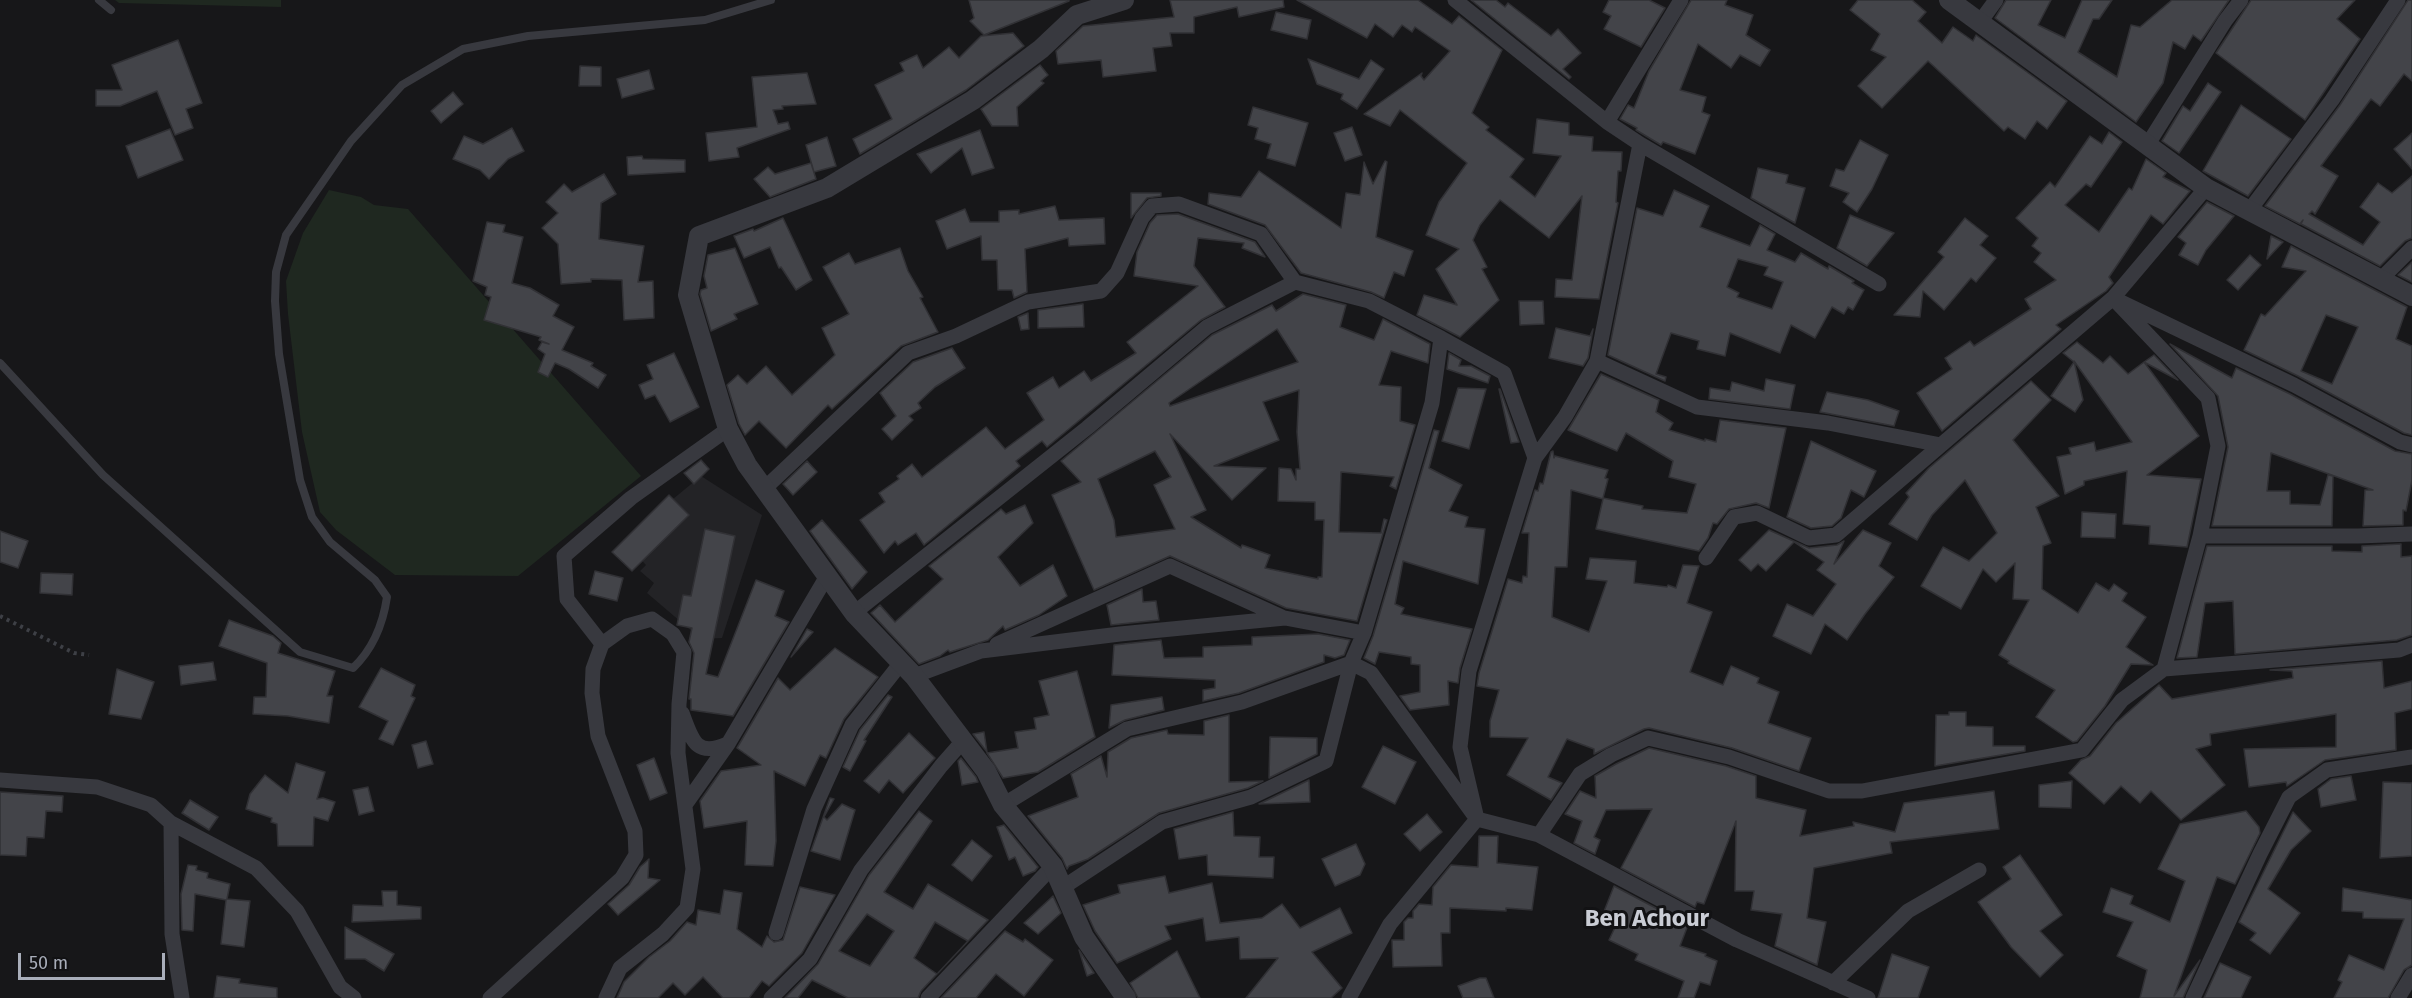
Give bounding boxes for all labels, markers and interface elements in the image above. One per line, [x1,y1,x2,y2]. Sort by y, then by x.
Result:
district label: Ben Achour [1585,905,1709,933]
scale bar [21,941,168,979]
text: 50 m [29,952,68,974]

